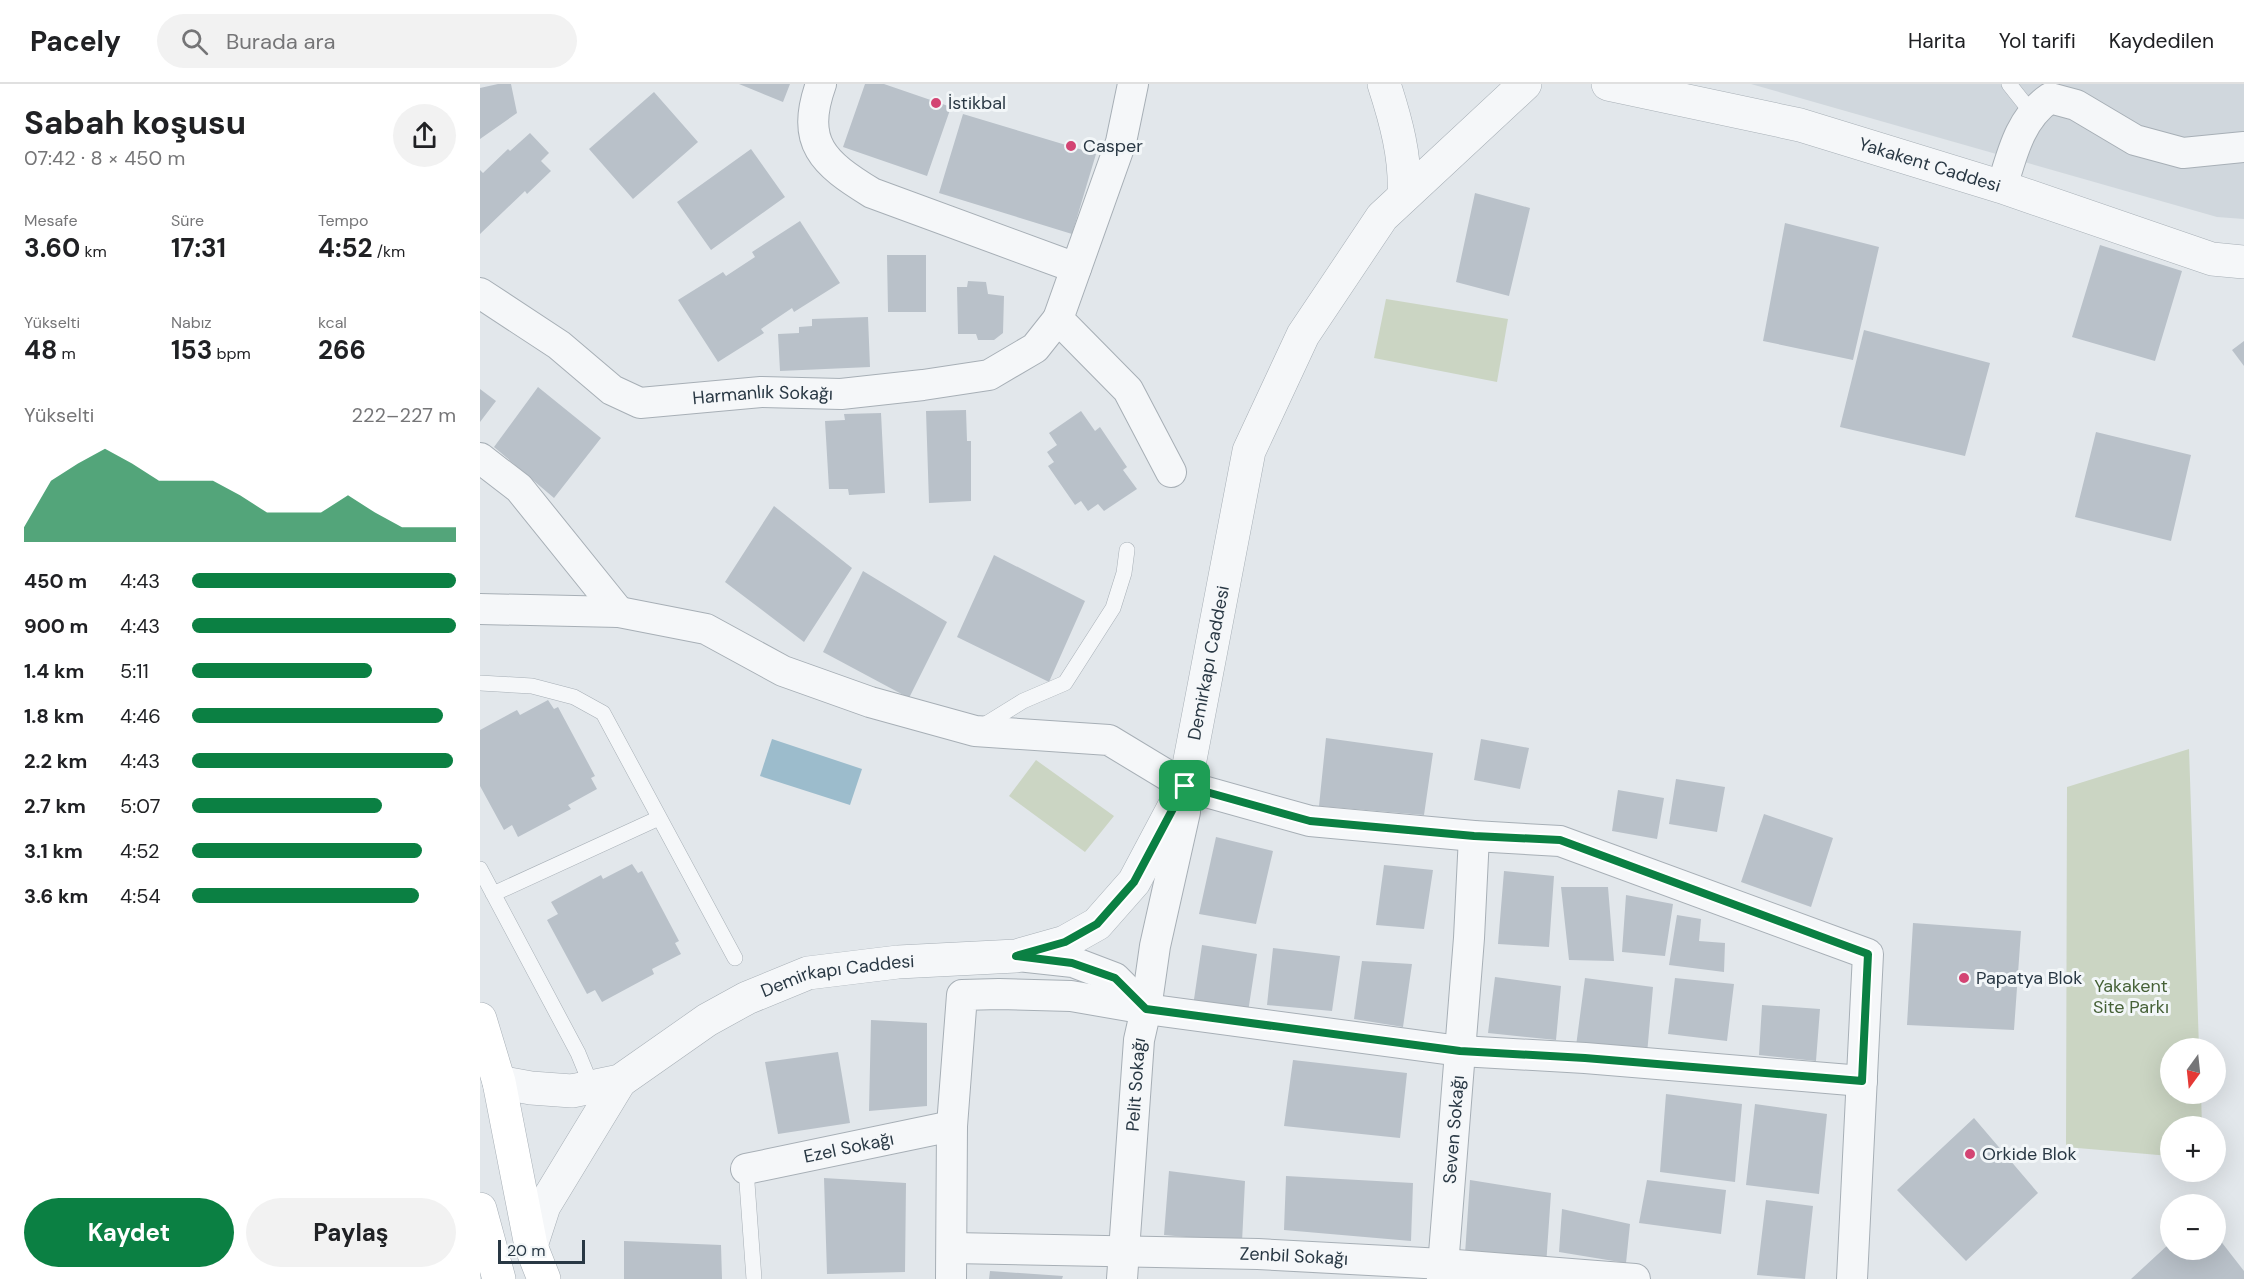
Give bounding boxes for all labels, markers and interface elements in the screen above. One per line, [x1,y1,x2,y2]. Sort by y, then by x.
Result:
search box [157,14,577,68]
text: Pacely [30,23,121,60]
icon: search [178,25,211,58]
text: Burada ara [226,27,336,56]
text: Harita [1908,27,1966,55]
text: Yol tarifi [1999,27,2076,55]
text: Kaydedilen [2109,27,2214,55]
place label: İstikbal [948,91,1006,115]
marker: İstikbal [929,96,943,110]
text: Sabah koşusu [24,101,246,144]
button: share [393,104,456,167]
street label: Yakakent Caddesi [1856,132,2004,198]
place label: Casper [1083,134,1143,158]
marker: Casper [1064,139,1078,153]
text: 07:42 · 8 × 450 m [24,145,185,171]
text: Mesafe [24,210,78,231]
text: Süre [171,210,204,231]
text: Tempo [318,210,368,231]
text: 3.60 [24,231,80,265]
text: 17:31 [171,231,226,265]
text: 4:52 [318,231,373,265]
text: km [80,241,107,262]
text: /km [373,241,405,262]
text: Yükselti [24,312,80,333]
text: Nabız [171,312,212,333]
text: kcal [318,312,347,333]
text: 48 [24,333,57,367]
text: 153 [171,333,212,367]
text: 266 [318,333,366,367]
text: m [57,343,76,364]
text: bpm [212,343,251,364]
street label: Harmanlık Sokağı [691,380,833,410]
text: Yükselti [24,402,94,428]
text: 222–227 m [352,402,456,428]
text: 450 m [24,568,87,594]
text: 4:43 [120,568,160,594]
street label: Demirkapı Caddesi [1182,584,1235,742]
text: 900 m [24,613,88,639]
text: 4:43 [120,613,160,639]
text: 1.4 km [24,658,84,684]
text: 5:11 [120,658,149,684]
text: 1.8 km [24,703,84,729]
text: 4:46 [120,703,161,729]
text: 2.2 km [24,748,87,774]
text: 4:43 [120,748,160,774]
pin [1159,760,1210,811]
icon: arrive [1168,769,1201,802]
text: 2.7 km [24,793,86,819]
text: 5:07 [120,793,160,819]
text: 3.1 km [24,838,83,864]
text: 4:52 [120,838,160,864]
text: 3.6 km [24,883,88,909]
text: 4:54 [120,883,161,909]
street label: Demirkapı Caddesi [757,949,915,1003]
place label: Papatya Blok [1976,966,2082,990]
marker: Papatya Blok [1957,971,1971,985]
park label: Yakakent Site Parkı [2093,974,2169,1019]
street label: Pelit Sokağı [1121,1035,1151,1132]
north arrow [2160,1038,2226,1104]
map controls [2160,1038,2226,1260]
street label: Seven Sokağı [1438,1074,1470,1185]
button: + [2160,1116,2226,1182]
street label: Ezel Sokağı [802,1126,896,1169]
place label: Orkide Blok [1982,1142,2077,1166]
marker: Orkide Blok [1963,1147,1977,1161]
button: − [2160,1194,2226,1260]
button: Kaydet [24,1198,234,1267]
button: Paylaş [246,1198,456,1267]
scale bar [498,1237,585,1264]
text: 20 m [507,1240,546,1261]
street label: Zenbil Sokağı [1239,1242,1349,1271]

